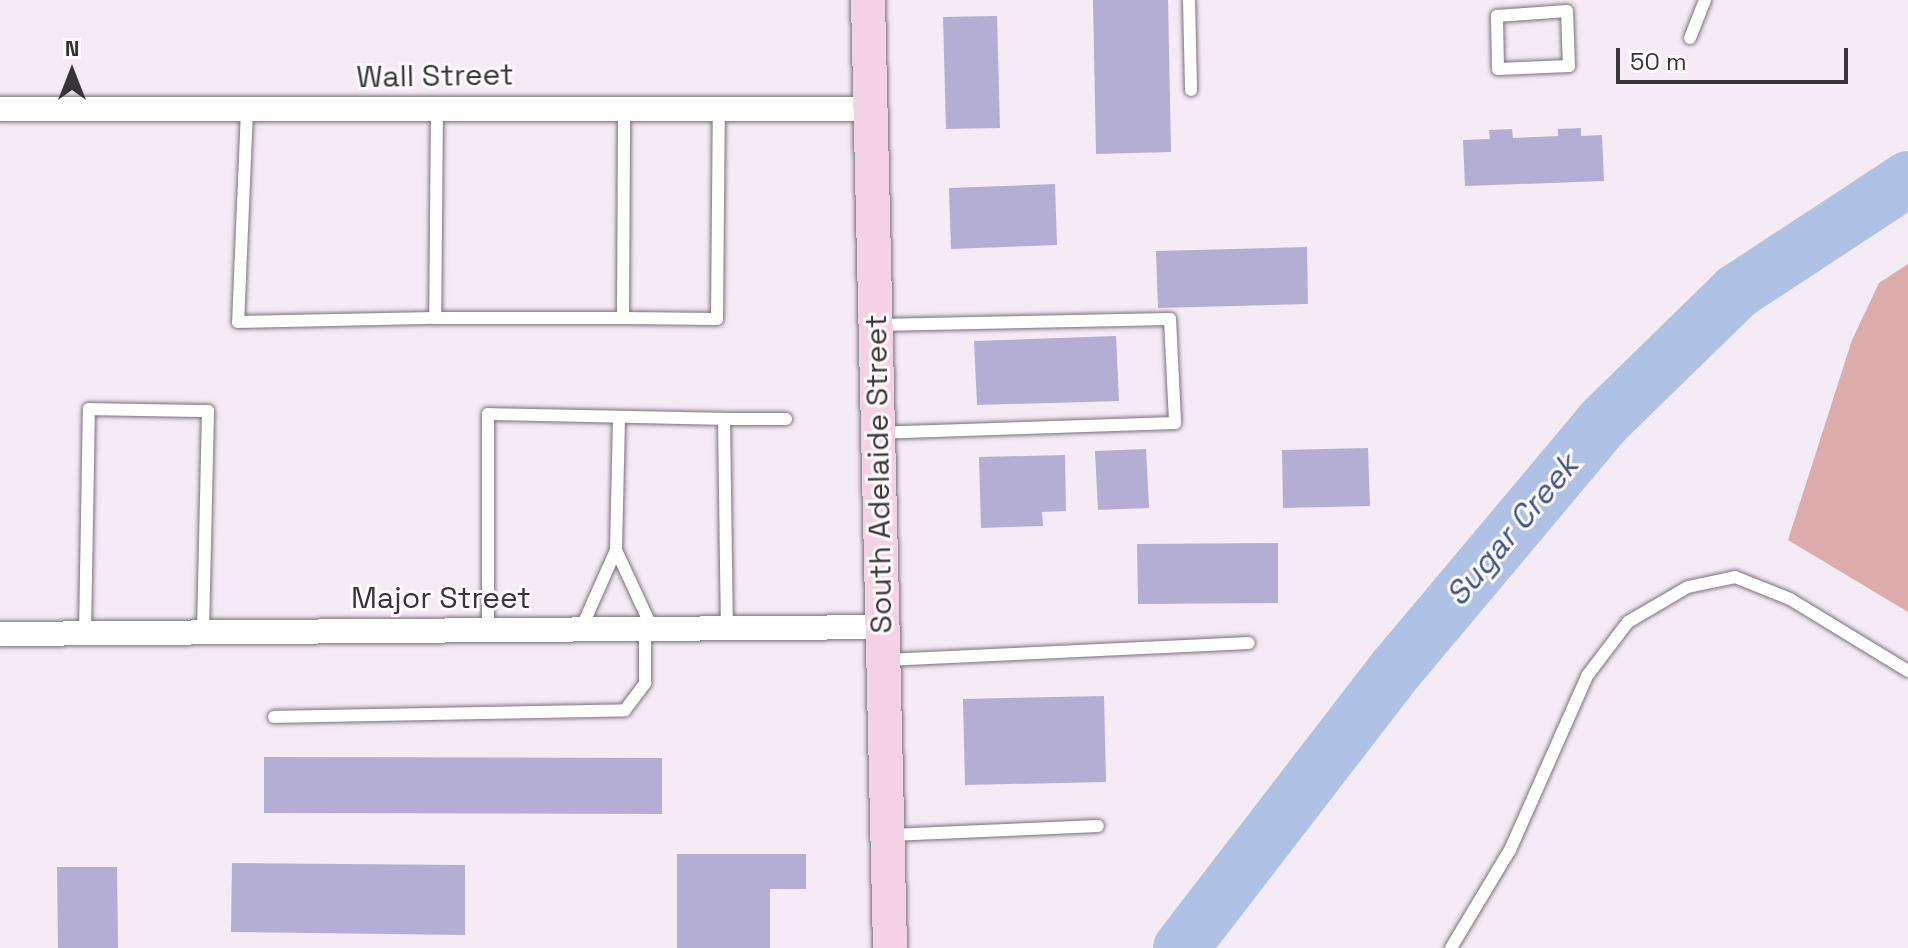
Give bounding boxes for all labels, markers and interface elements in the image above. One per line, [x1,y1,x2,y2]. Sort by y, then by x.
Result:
north arrow [32,32,112,112]
scale bar [1620,32,1852,82]
text: N [65,34,79,62]
text: 50 m [1630,46,1687,77]
street label: Wall Street [356,57,514,95]
street label: South Adelaide Street [858,314,900,634]
water label: Sugar Creek [1438,447,1586,613]
street label: Major Street [351,580,531,616]

